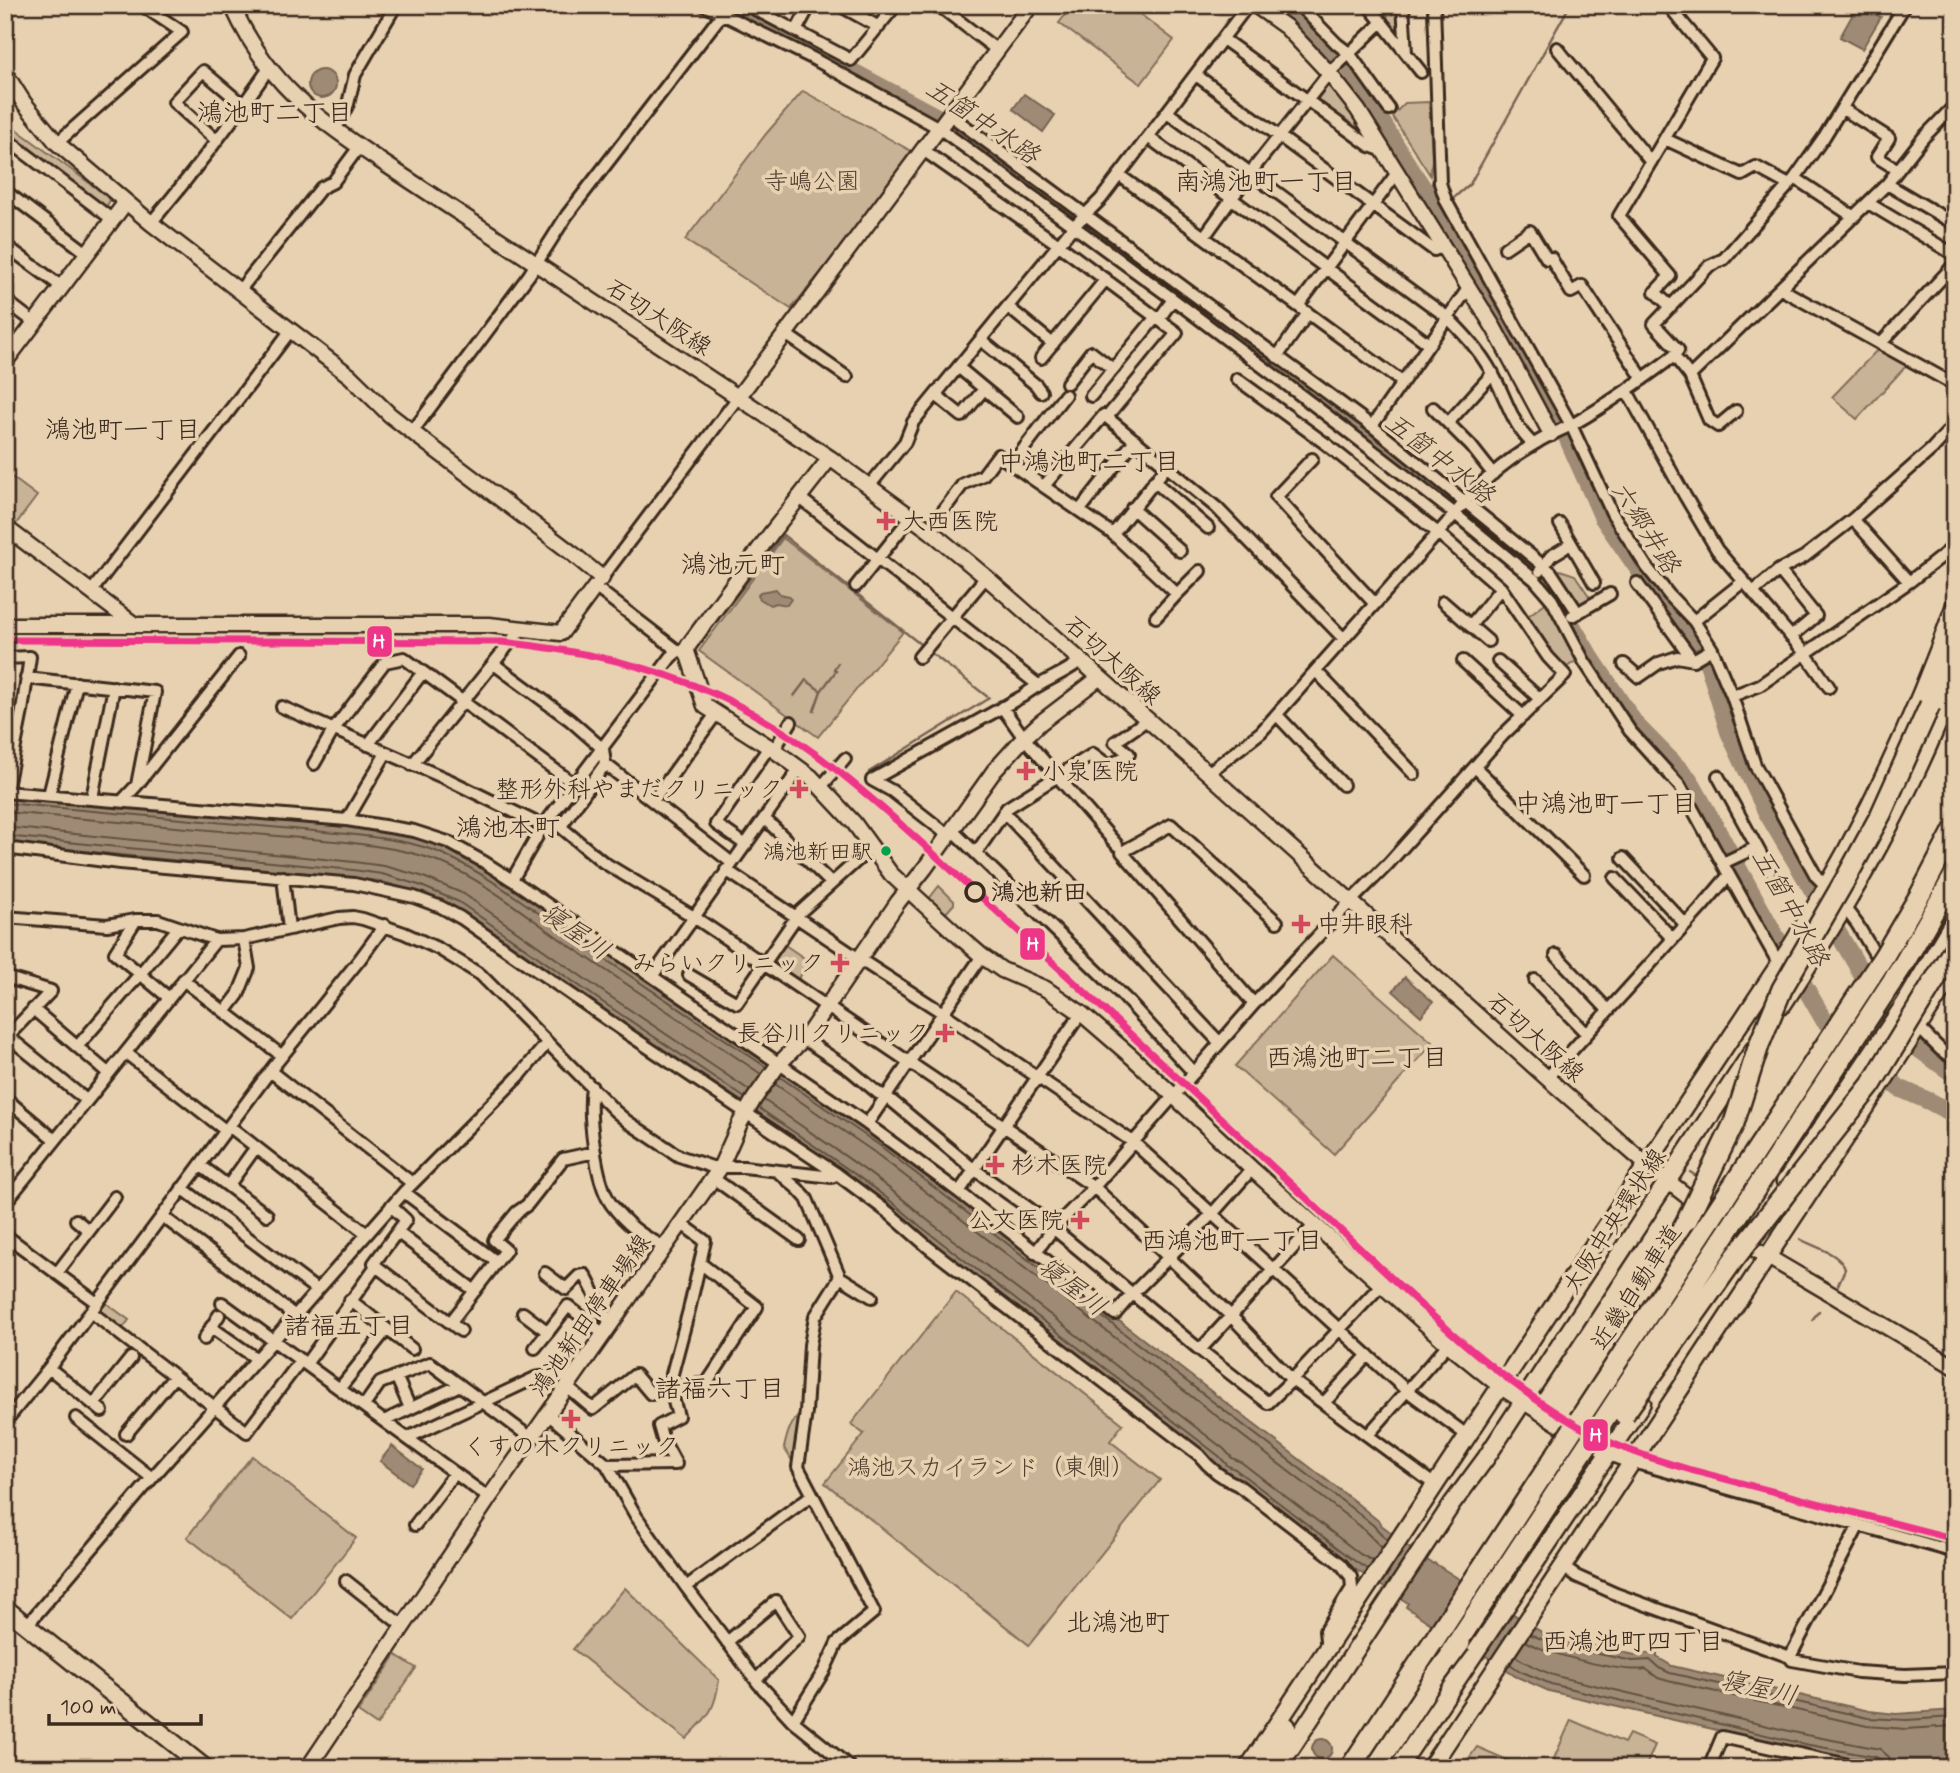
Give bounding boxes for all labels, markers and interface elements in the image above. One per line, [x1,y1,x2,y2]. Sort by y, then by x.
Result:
water label: 五箇中水路 [918,72,1047,174]
district label: 鴻池町二丁目 [197,97,353,131]
district label: 南鴻池町一丁目 [1175,166,1357,200]
park label: 寺嶋公園 [764,167,860,198]
street label: 石切大阪線 [599,273,717,364]
water label: 五箇中水路 [1377,406,1502,514]
district label: 鴻池町一丁目 [45,414,201,448]
district label: 中鴻池町二丁目 [998,446,1180,480]
water label: 六郷井路 [1602,475,1688,583]
place label: 大西医院 [902,507,998,538]
marker: 大西医院 [876,511,896,531]
district label: 鴻池元町 [681,549,785,583]
street label: 石切大阪線 [1057,609,1167,713]
line badge: H [366,625,393,658]
text: H [373,630,385,655]
place label: 小泉医院 [1042,757,1138,788]
marker: 小泉医院 [1016,761,1036,781]
place label: 整形外科やまだクリニック [495,775,783,806]
marker: 整形外科やまだクリニック [789,779,809,799]
district label: 中鴻池町一丁目 [1515,788,1697,822]
district label: 鴻池本町 [456,812,560,846]
place label: 鴻池新田駅 [763,839,873,867]
water label: 五箇中水路 [1743,843,1837,975]
marker: 鴻池新田駅 [879,844,893,858]
place label: 鴻池新田 [991,878,1087,909]
marker: 鴻池新田 [965,882,985,902]
water label: 寝屋川 [533,896,617,969]
place label: 中井眼科 [1317,910,1413,941]
marker: 中井眼科 [1291,914,1311,934]
line badge: H [1019,927,1046,961]
text: H [1027,933,1039,958]
place label: みらいクリニック [632,949,824,980]
marker: みらいクリニック [830,953,850,973]
street label: 石切大阪線 [1480,986,1590,1090]
place label: 長谷川クリニック [737,1019,929,1050]
marker: 長谷川クリニック [935,1023,955,1043]
district label: 西鴻池町二丁目 [1266,1042,1448,1076]
street label: 大阪中央環状線 [1557,1143,1674,1301]
place label: 杉木医院 [1011,1151,1107,1182]
marker: 杉木医院 [985,1155,1005,1175]
place label: 公文医院 [968,1206,1064,1237]
marker: 公文医院 [1070,1210,1090,1230]
street label: 近畿自動車道 [1585,1219,1689,1357]
district label: 西鴻池町一丁目 [1141,1225,1323,1259]
street label: 鴻池新田停車場線 [523,1228,659,1403]
water label: 寝屋川 [1031,1250,1113,1325]
district label: 諸福五丁目 [284,1310,414,1344]
district label: 諸福六丁目 [655,1373,785,1407]
marker: くすの木クリニック [561,1409,581,1429]
line badge: H [1582,1418,1609,1452]
text: H [1590,1424,1602,1449]
place label: くすの木クリニック [463,1432,679,1463]
park label: 鴻池スカイランド（東側） [847,1453,1135,1484]
district label: 北鴻池町 [1066,1607,1170,1641]
district label: 西鴻池町四丁目 [1542,1626,1724,1660]
water label: 寝屋川 [1717,1664,1800,1714]
scale bar [49,1682,201,1726]
text: 100 m [60,1694,116,1722]

